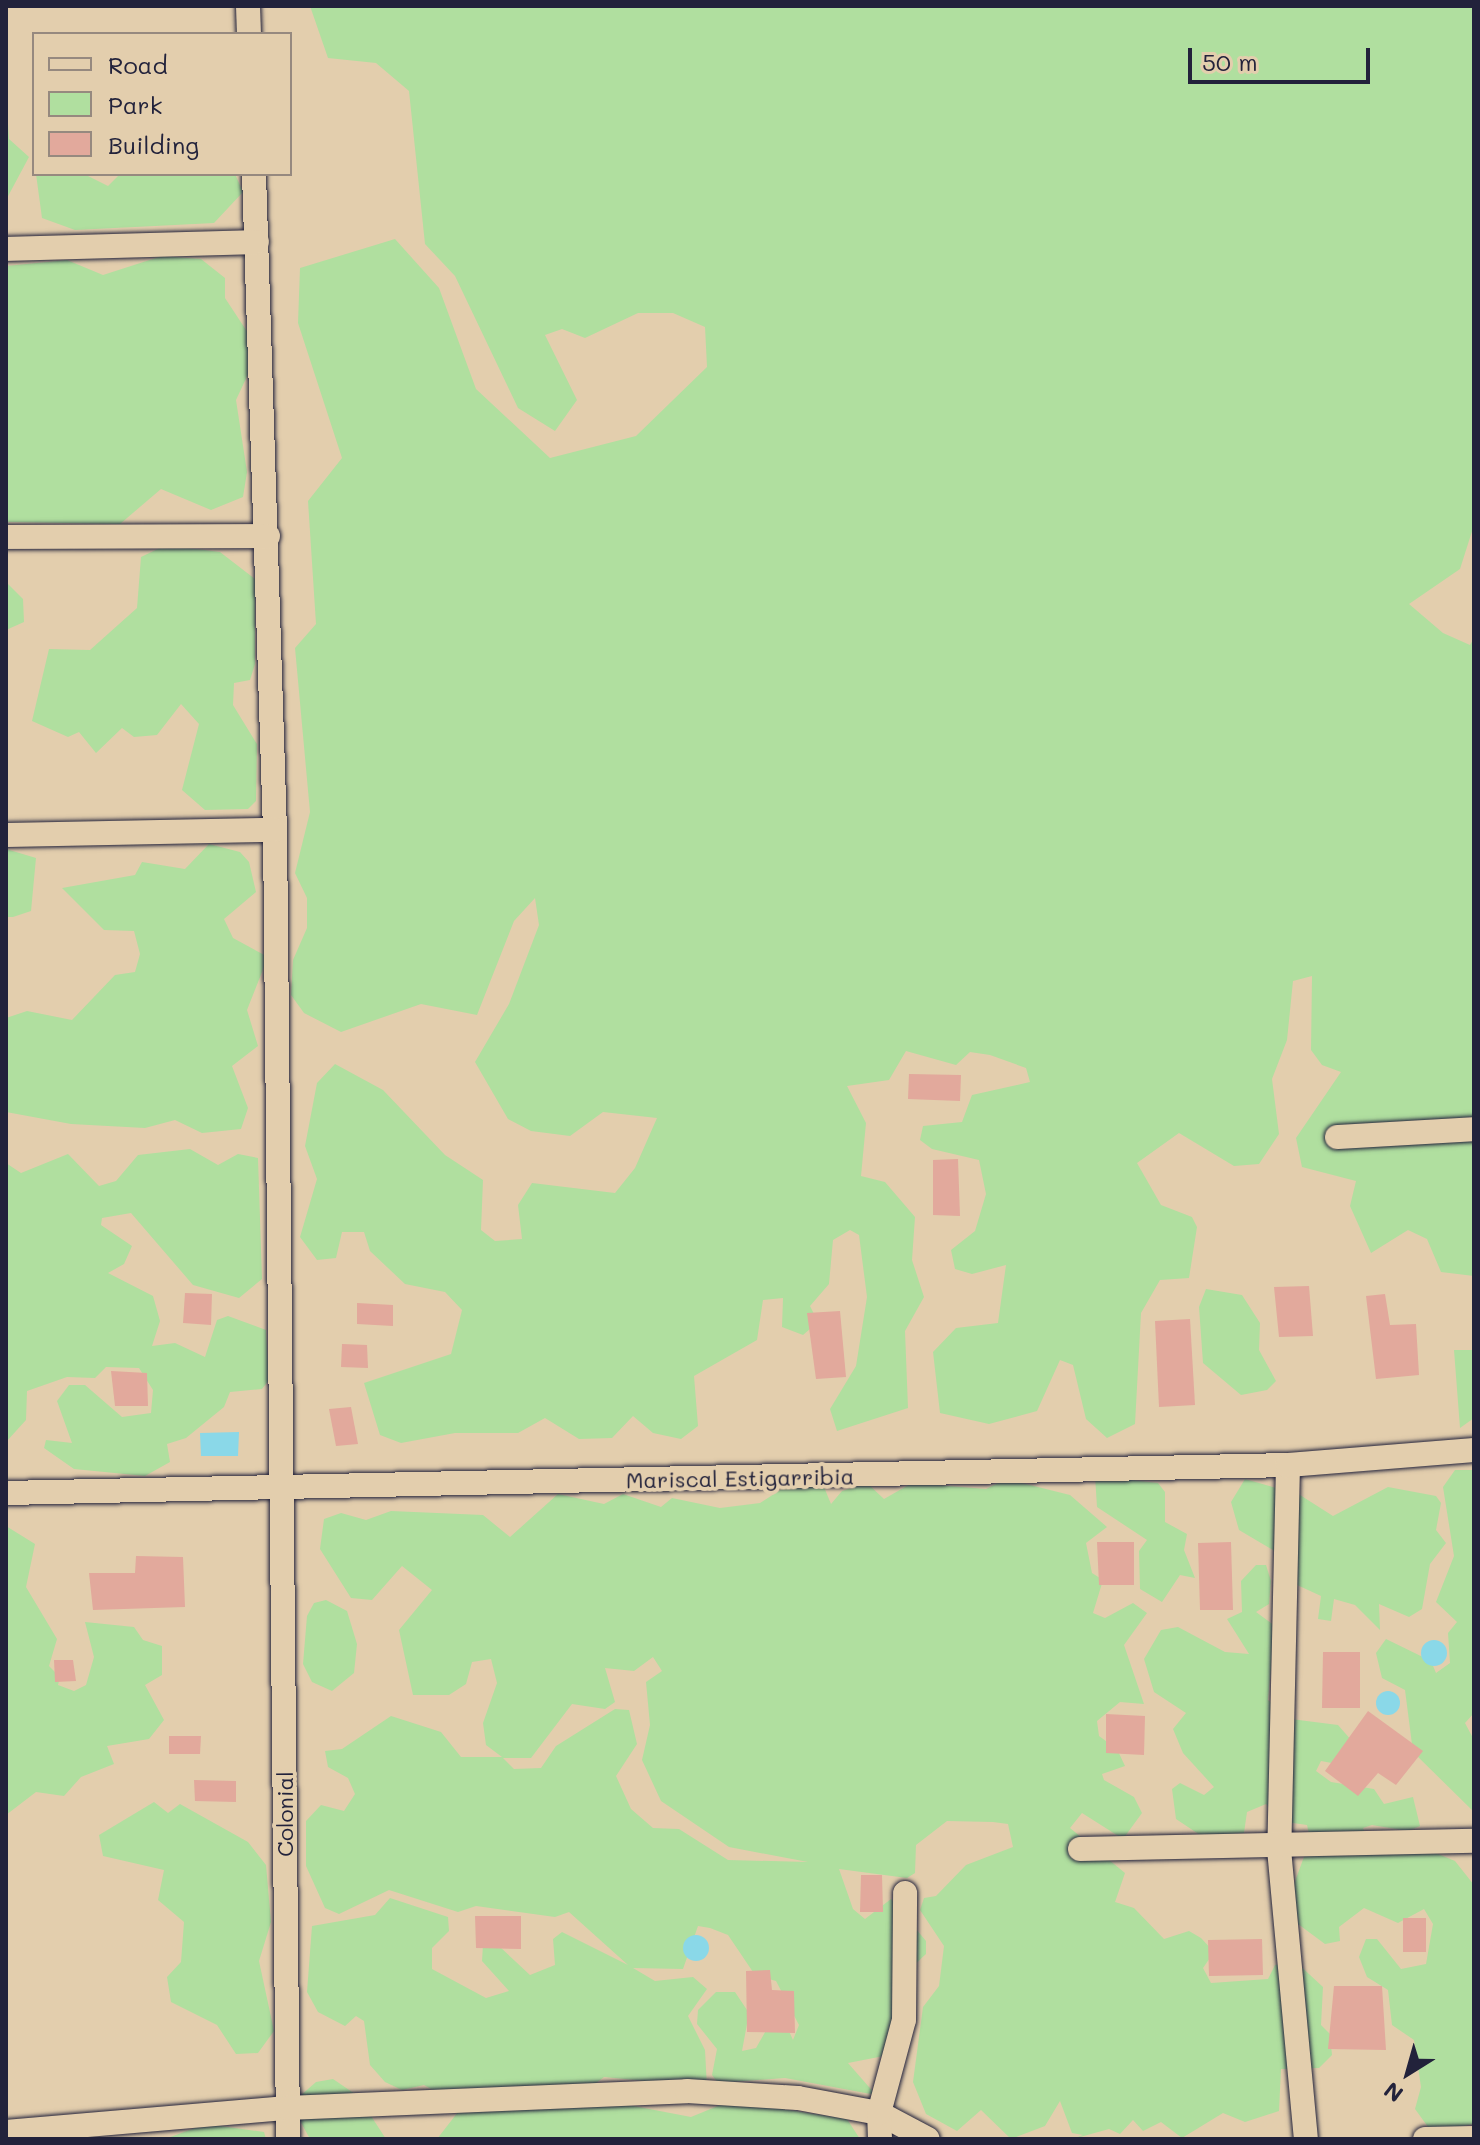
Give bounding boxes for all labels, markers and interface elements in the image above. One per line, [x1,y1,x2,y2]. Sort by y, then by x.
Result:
legend [32,32,292,176]
scale bar [1192,32,1374,82]
text: 50 m [1202,46,1258,77]
text: Road [108,49,168,80]
text: Park [108,89,162,120]
text: Building [108,129,199,160]
street label: Mariscal Estigarribia [626,1463,854,1493]
street label: Colonial [272,1771,298,1857]
north arrow [1368,2033,1448,2113]
text: N [1378,2076,1409,2109]

